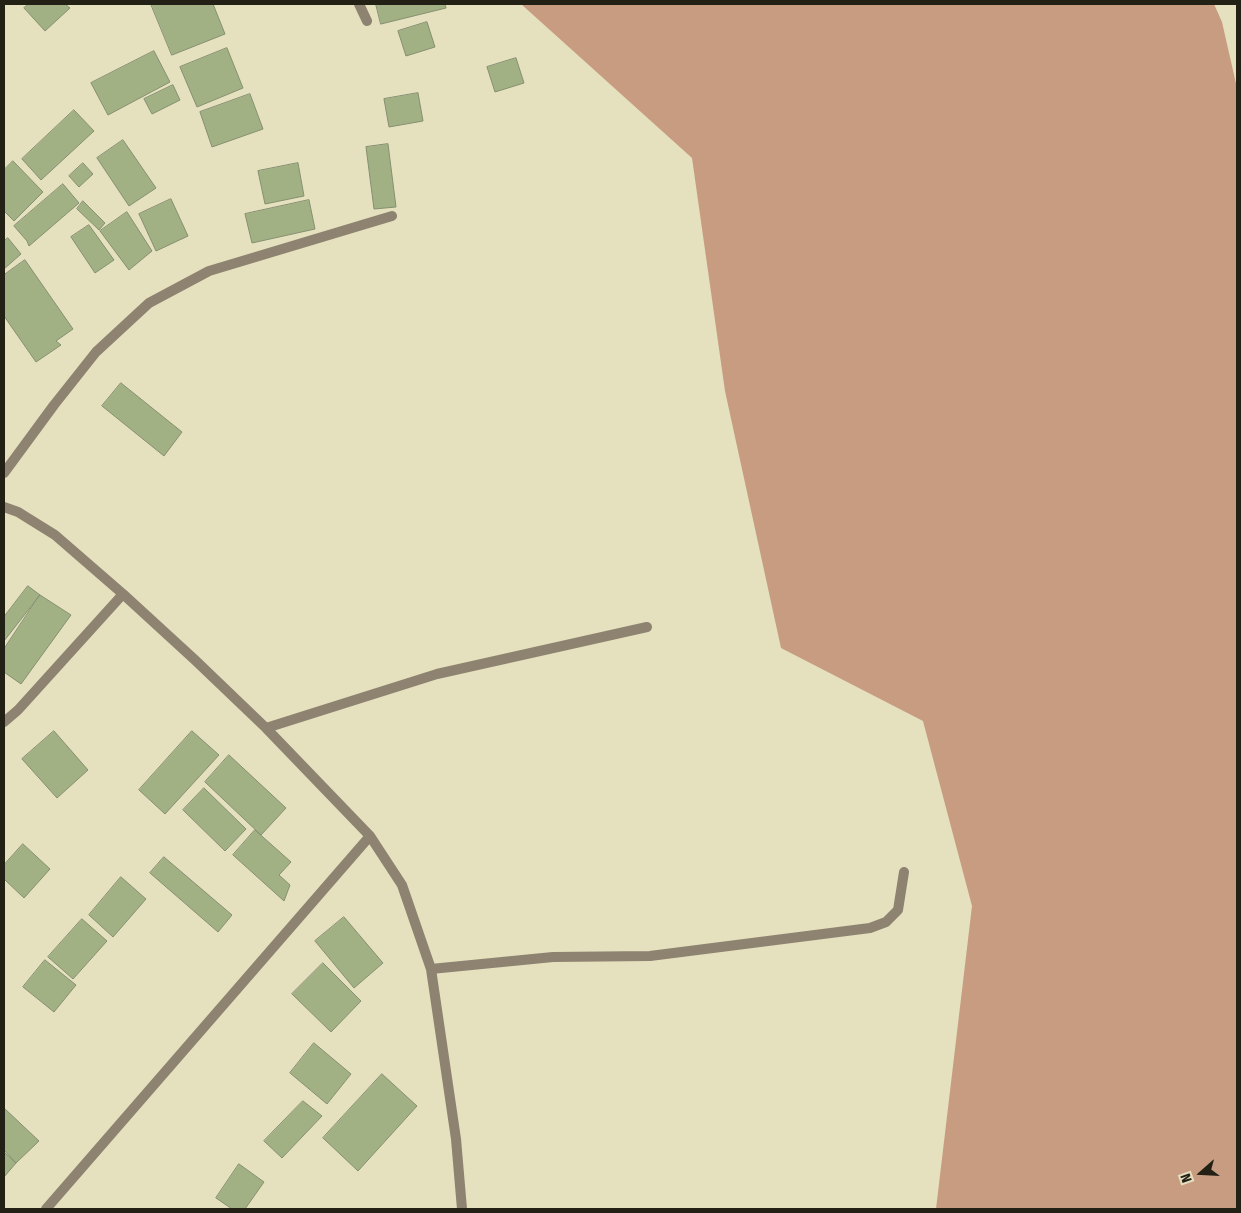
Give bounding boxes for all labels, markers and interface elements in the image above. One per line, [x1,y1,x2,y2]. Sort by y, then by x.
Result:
north arrow [1176,1148,1226,1198]
text: N [1177,1171,1196,1185]

